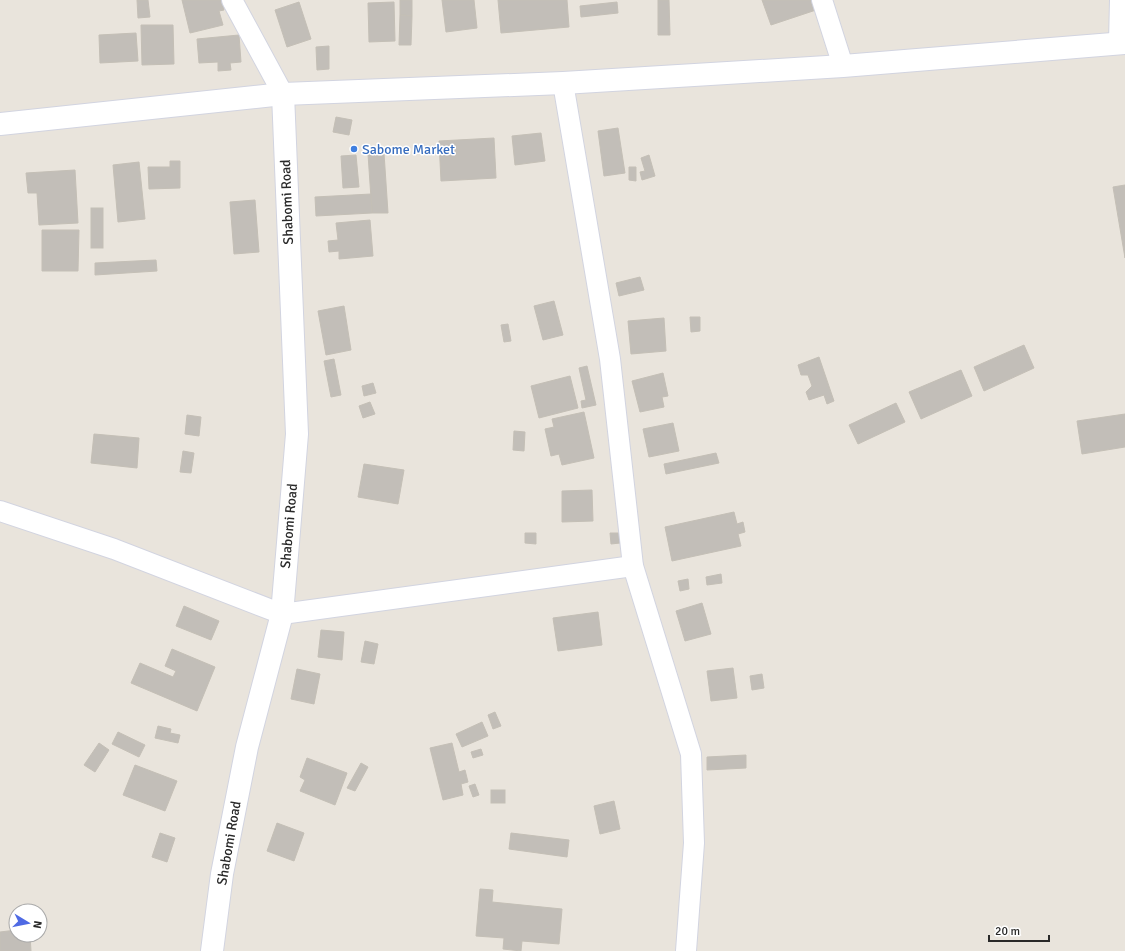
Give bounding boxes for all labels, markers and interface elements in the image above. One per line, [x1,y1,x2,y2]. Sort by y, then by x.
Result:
place label: Sabome Market [362,141,455,158]
marker: Sabome Market [349,144,359,154]
street label: Shabomi Road [277,159,297,245]
street label: Shabomi Road [277,483,301,569]
street label: Shabomi Road [213,800,245,886]
north arrow [8,903,48,943]
scale bar [989,917,1049,943]
text: N [30,920,44,930]
text: 20 m [995,924,1020,939]

